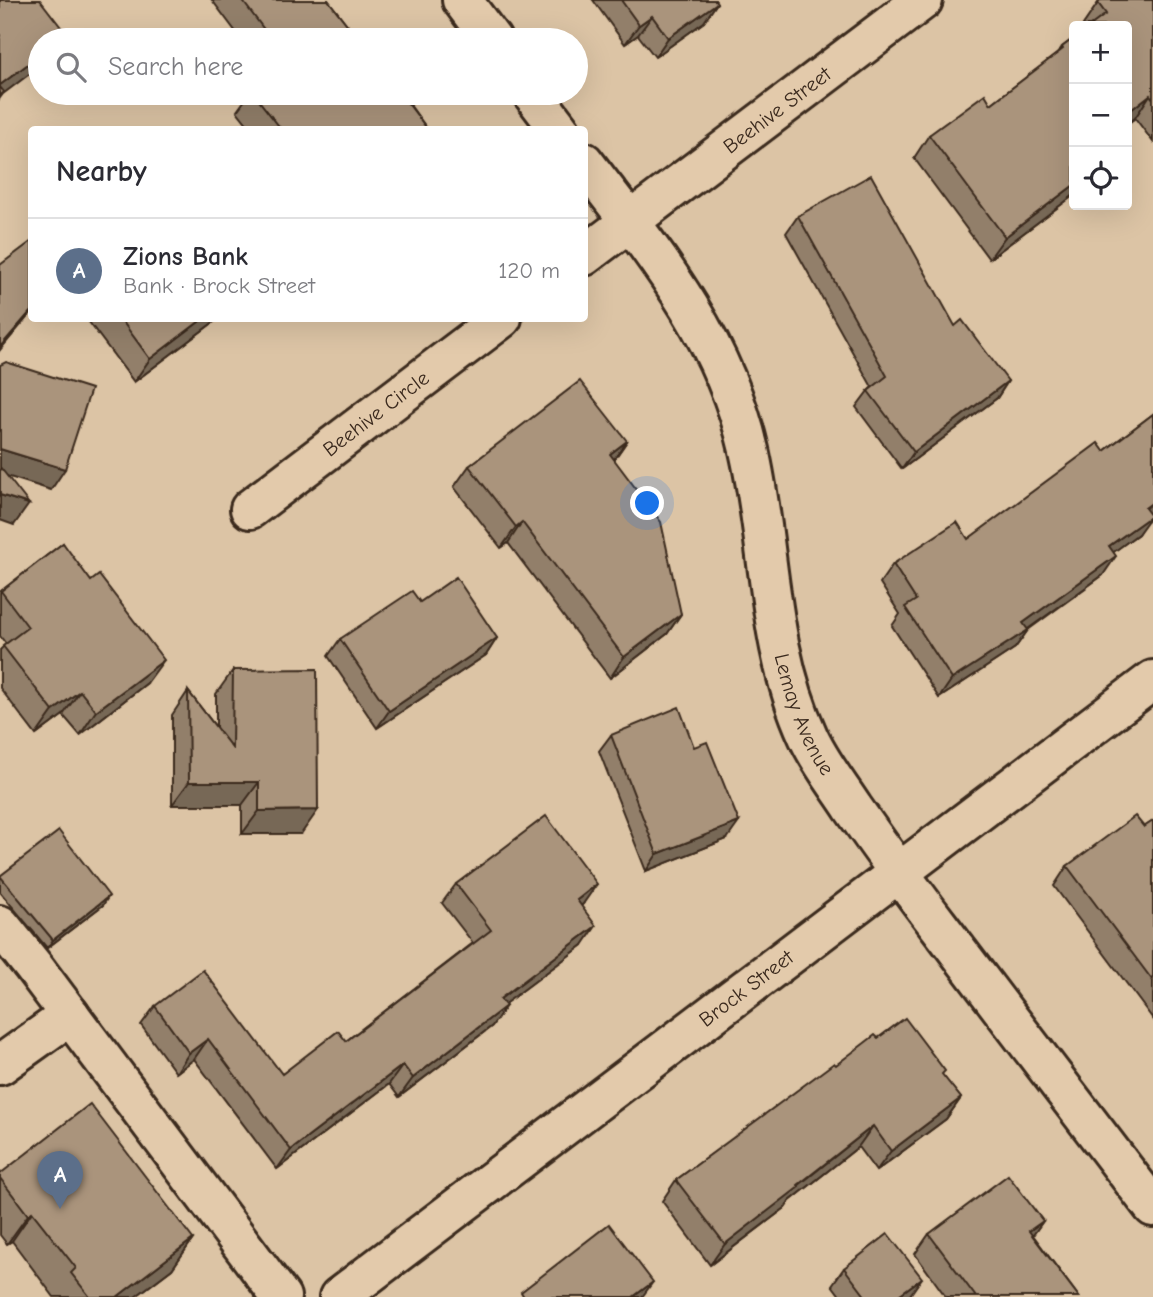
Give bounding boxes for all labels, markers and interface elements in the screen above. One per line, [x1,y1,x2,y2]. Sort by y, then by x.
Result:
map controls [1069,21,1132,210]
button: + [1069,21,1132,84]
search box [28,28,588,105]
icon: search [52,48,90,86]
text: Search here [108,52,243,82]
street label: Beehive Street [719,61,836,159]
button: − [1069,84,1132,147]
button: locate [1069,147,1132,210]
text: Nearby [56,154,147,189]
text: Zions Bank [123,242,248,272]
text: A [73,257,85,284]
text: 120 m [498,257,560,284]
text: Bank · Brock Street [123,272,315,299]
street label: Beehive Circle [318,366,434,461]
your location [630,486,664,520]
street label: Lemay Avenue [770,651,839,780]
street label: Brock Street [694,944,799,1032]
pin: A [37,1151,83,1209]

